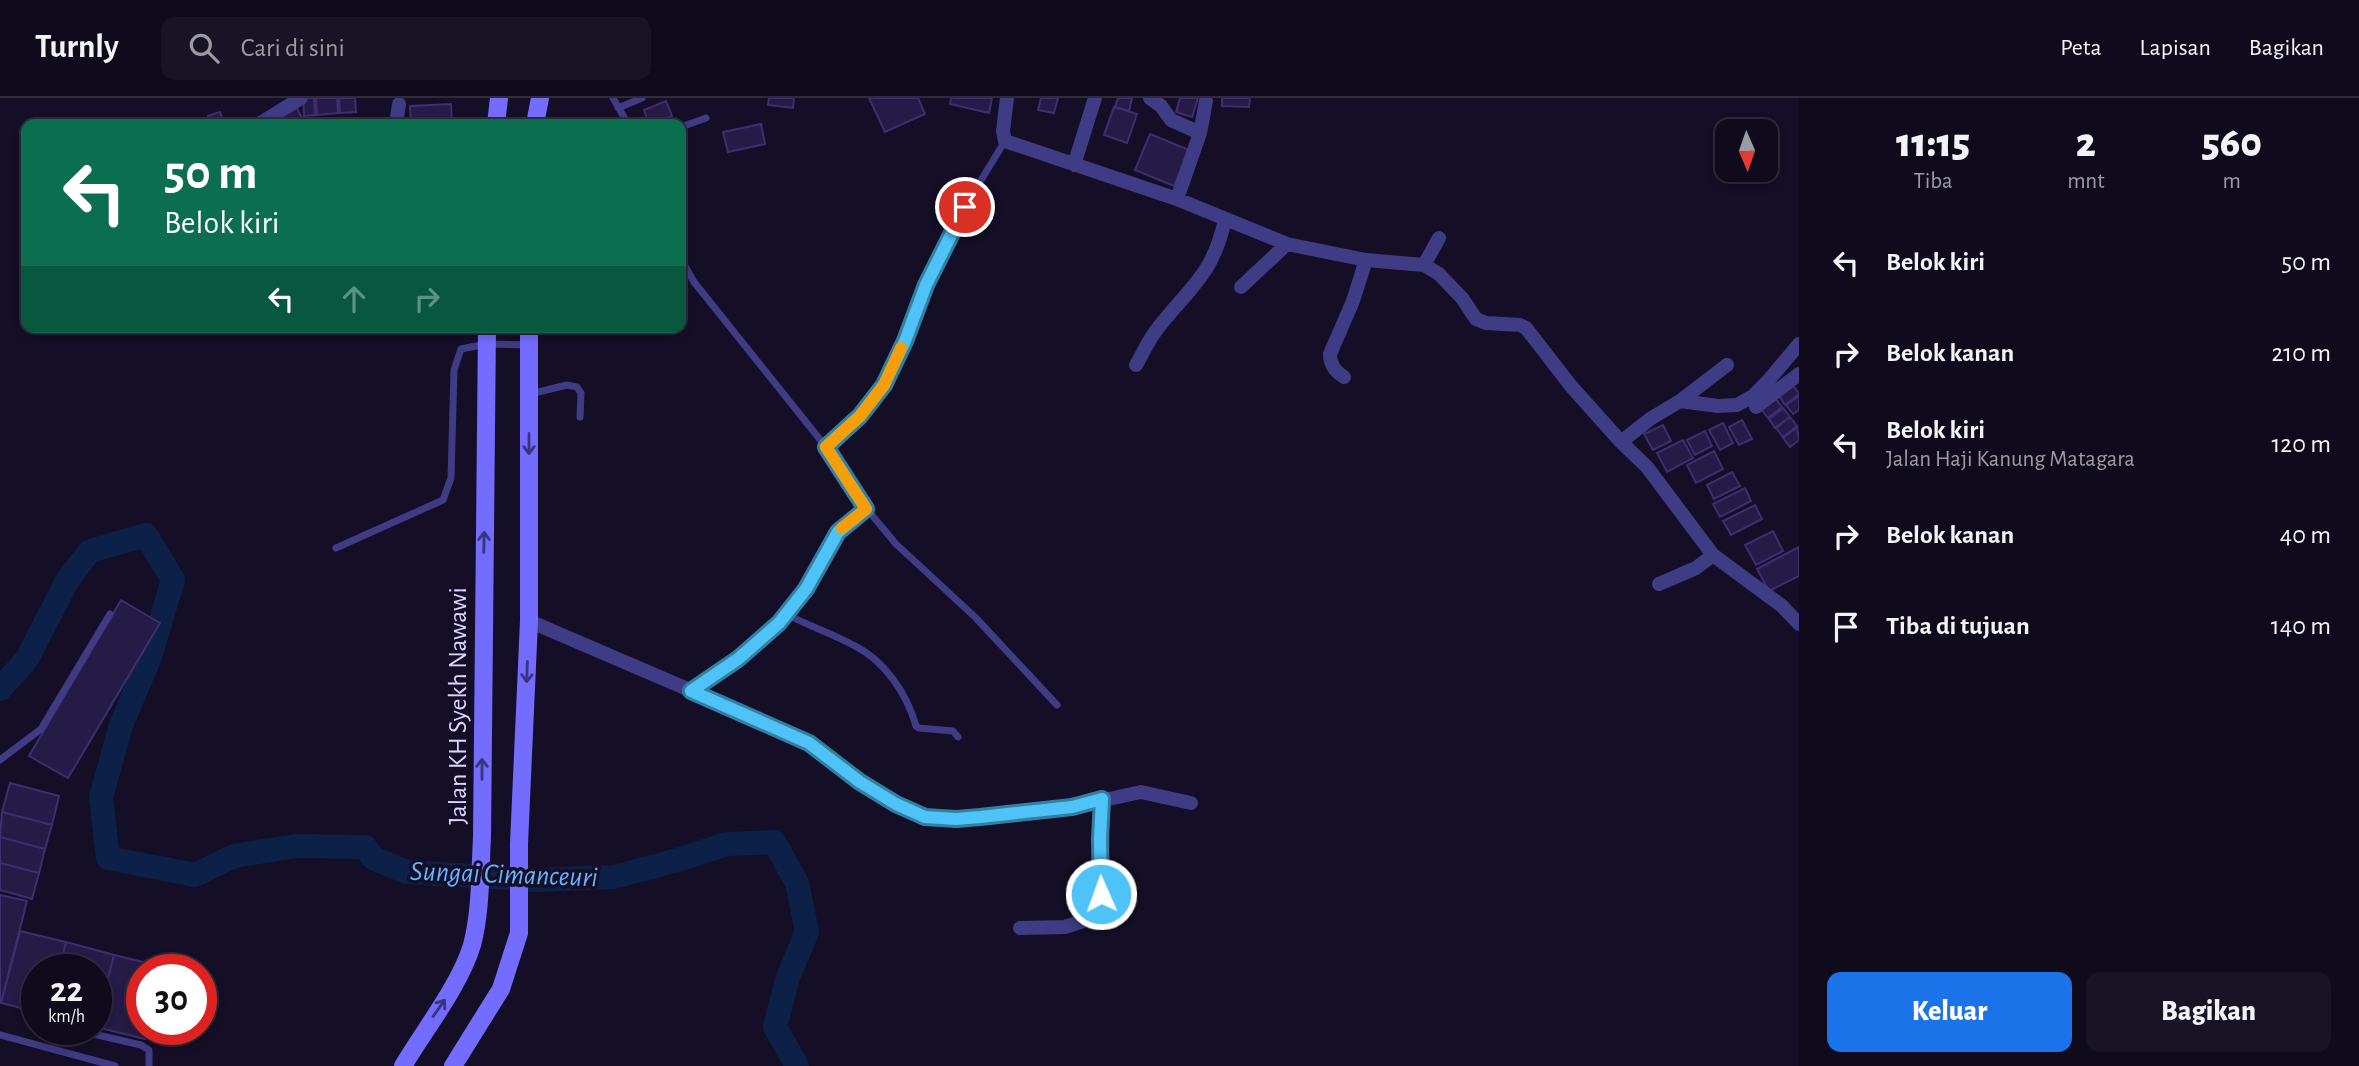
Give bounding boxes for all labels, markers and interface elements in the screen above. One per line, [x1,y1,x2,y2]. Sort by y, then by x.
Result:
search box [161,17,651,80]
icon: search [185,29,223,67]
text: Turnly [35,31,119,64]
text: Cari di sini [241,35,345,61]
text: Peta [2060,36,2102,60]
text: Lapisan [2140,36,2211,60]
text: Bagikan [2249,36,2324,60]
north arrow [1715,119,1778,182]
map controls [1715,119,1778,182]
text: 11:15 [1896,122,1970,164]
text: 2 [2076,122,2096,164]
text: 560 [2201,122,2262,164]
icon: left [49,147,140,238]
text: 50 m [164,149,258,198]
text: Tiba [1913,170,1953,193]
text: mnt [2067,170,2105,193]
text: m [2223,170,2241,193]
pin [935,177,995,237]
icon: arrive [946,188,984,226]
text: Belok kiri [164,207,280,239]
icon: left [1827,244,1865,282]
text: Belok kiri [1886,249,1985,275]
text: 50 m [2281,249,2331,275]
icon: left [262,280,300,318]
icon: ahead [335,280,373,318]
icon: right [408,280,446,318]
icon: right [1827,335,1865,373]
text: Belok kanan [1886,340,2014,366]
text: 210 m [2271,340,2331,366]
text: Belok kiri [1886,417,1985,443]
icon: left [1827,426,1865,464]
text: 120 m [2271,431,2331,457]
one-way arrow [522,433,536,456]
text: Jalan Haji Kanung Matagara [1886,448,2135,471]
icon: right [1827,517,1865,555]
text: Belok kanan [1886,522,2014,548]
text: 40 m [2280,522,2331,548]
one-way arrow [477,530,491,553]
street label: Jalan KH Syekh Nawawi [445,587,471,825]
icon: arrive [1827,608,1865,646]
text: Tiba di tujuan [1886,613,2030,639]
text: 140 m [2271,613,2331,639]
one-way arrow [520,660,533,683]
one-way arrow [475,758,489,781]
position arrow [1064,857,1138,931]
water label: Sungai Cimanceuri [410,858,598,892]
speed limit sign: 30 [126,954,217,1045]
button: Keluar [1827,972,2072,1052]
button: Bagikan [2086,972,2331,1052]
text: 22 [50,973,83,1008]
one-way arrow [432,999,446,1018]
text: km/h [48,1008,85,1026]

